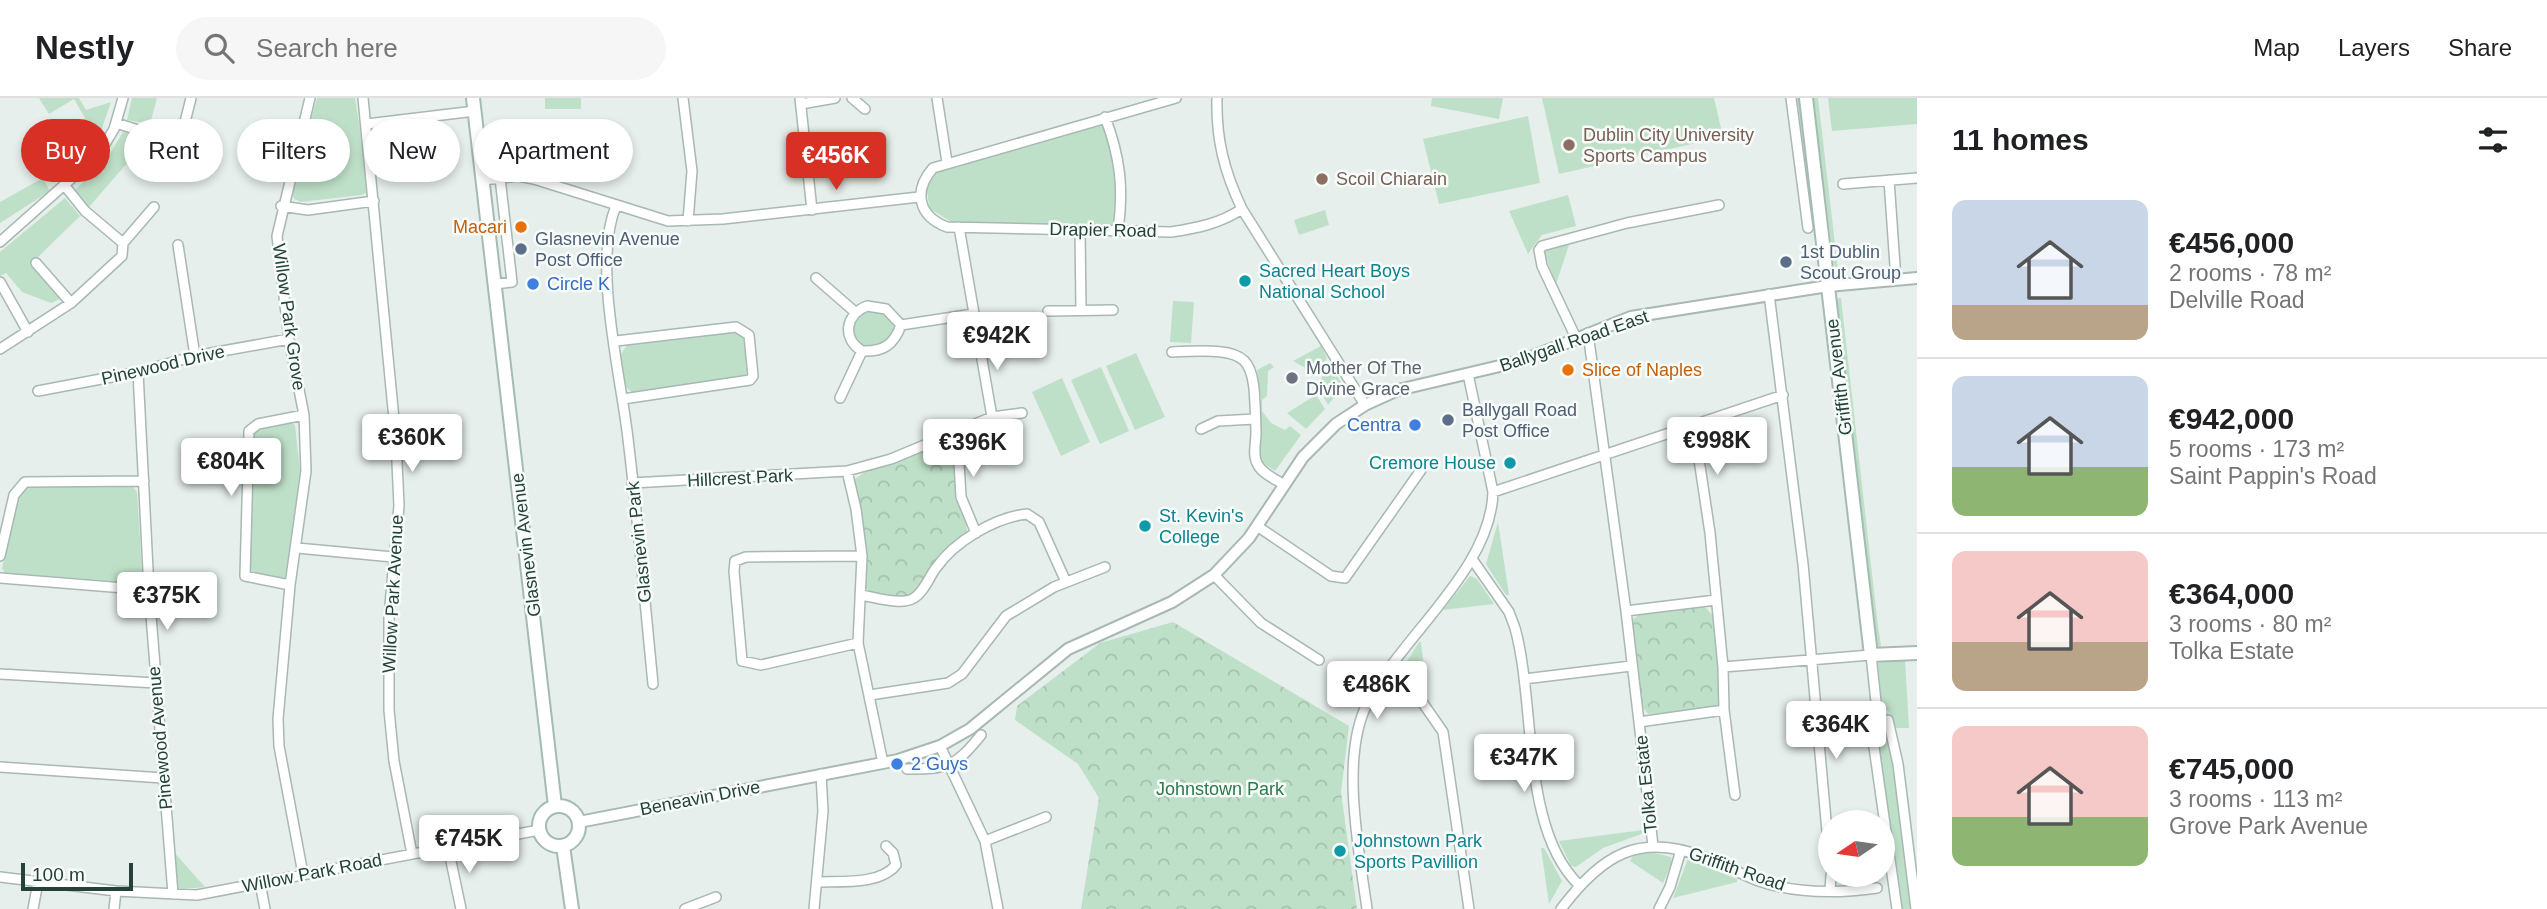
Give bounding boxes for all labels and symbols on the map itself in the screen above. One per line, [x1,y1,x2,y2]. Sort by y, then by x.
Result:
place label: Dublin City University Sports Campus [1583,125,1754,166]
pin: €456K [787,132,885,192]
marker: Dublin City University Sports Campus [1561,137,1577,153]
place label: Scoil Chiarain [1336,169,1447,189]
marker: Scoil Chiarain [1314,171,1330,187]
place label: Macari [453,217,507,237]
marker: Macari [513,219,529,235]
street label: Drapier Road [1049,219,1157,241]
place label: Glasnevin Avenue Post Office [535,229,680,270]
marker: Glasnevin Avenue Post Office [513,241,529,257]
street label: Willow Park Grove [269,242,309,392]
place label: 1st Dublin Scout Group [1800,242,1901,283]
marker: 1st Dublin Scout Group [1778,254,1794,270]
place label: Sacred Heart Boys National School [1259,261,1410,302]
marker: Sacred Heart Boys National School [1237,273,1253,289]
place label: Circle K [547,274,610,294]
marker: Circle K [525,276,541,292]
street label: Ballygall Road East [1497,306,1651,376]
pin: €942K [948,313,1046,372]
street label: Griffith Avenue [1822,318,1856,436]
street label: Pinewood Drive [99,341,227,389]
place label: Mother Of The Divine Grace [1306,358,1422,399]
place label: Slice of Naples [1582,360,1702,380]
marker: Slice of Naples [1560,362,1576,378]
marker: Mother Of The Divine Grace [1284,370,1300,386]
place label: Ballygall Road Post Office [1462,400,1577,441]
marker: Ballygall Road Post Office [1440,412,1456,428]
pin: €360K [363,414,461,474]
place label: Centra [1347,415,1402,435]
marker: Centra [1407,417,1423,433]
pin: €998K [1668,418,1766,477]
pin: €396K [924,420,1022,479]
pin: €804K [182,438,280,498]
place label: Cremore House [1369,453,1496,473]
marker: Cremore House [1502,455,1518,471]
street label: Hillcrest Park [687,465,794,491]
street label: Glasnevin Avenue [507,472,545,618]
street label: Glasnevin Park [623,479,655,604]
place label: St. Kevin's College [1159,506,1243,547]
street label: Willow Park Avenue [379,514,407,674]
marker: St. Kevin's College [1137,518,1153,534]
pin: €375K [118,573,216,632]
pin: €486K [1328,662,1426,721]
street label: Pinewood Avenue [144,666,176,810]
pin: €364K [1787,702,1885,761]
pin: €347K [1475,734,1573,794]
street label: Tolka Estate [1631,734,1661,834]
place label: 2 Guys [911,754,968,774]
marker: 2 Guys [889,756,905,772]
street label: Beneavin Drive [638,777,762,819]
park label: Johnstown Park [1156,779,1285,799]
north arrow [1818,810,1895,887]
pin: €745K [420,816,518,875]
place label: Johnstown Park Sports Pavillion [1354,831,1483,872]
marker: Johnstown Park Sports Pavillion [1332,843,1348,859]
street label: Griffith Road [1686,843,1788,895]
street label: Willow Park Road [240,850,384,896]
scale bar [21,860,133,892]

